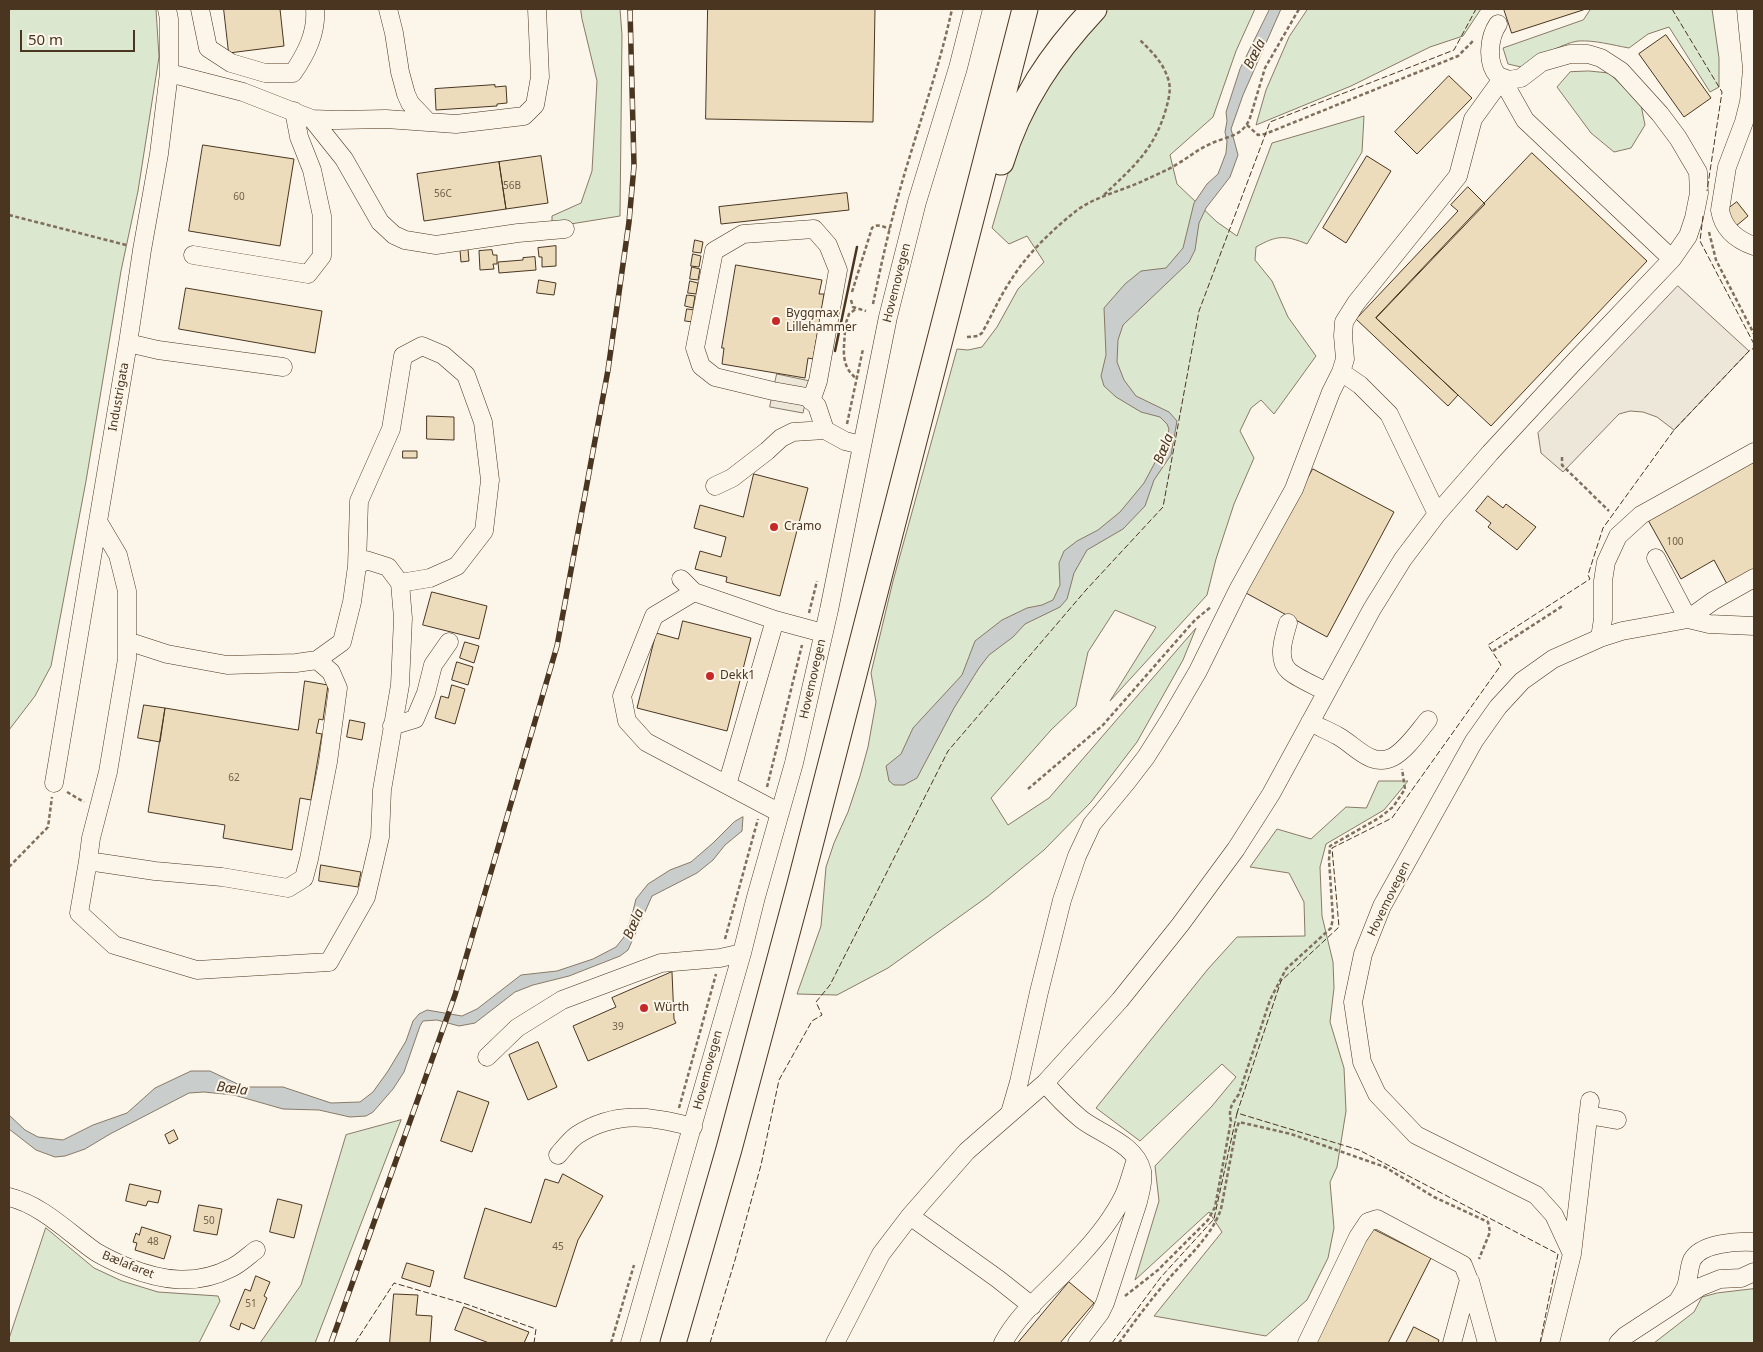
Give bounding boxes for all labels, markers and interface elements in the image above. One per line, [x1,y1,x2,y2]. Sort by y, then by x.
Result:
scale bar [22,20,138,52]
text: 50 m [28,29,63,49]
water label: Bæla [1240,36,1270,72]
house number: 56B [503,180,521,192]
house number: 56C [434,188,452,200]
house number: 60 [233,191,245,203]
street label: Hovemovegen [880,242,914,324]
place label: Byggmax Lillehammer [786,307,857,335]
marker: Byggmax Lillehammer [770,315,782,327]
street label: Industrigata [106,361,132,433]
water label: Bæla [1150,431,1178,467]
place label: Cramo [784,520,822,534]
marker: Cramo [768,521,780,533]
house number: 100 [1666,536,1684,548]
street label: Hovemovegen [797,638,829,720]
place label: Dekk1 [720,669,755,683]
marker: Dekk1 [704,670,716,682]
house number: 62 [228,772,240,784]
street label: Hovemovegen [1365,859,1413,939]
water label: Bæla [620,906,648,942]
place label: Würth [654,1001,689,1015]
marker: Würth [638,1002,650,1014]
house number: 39 [612,1021,624,1033]
street label: Hovemovegen [691,1029,725,1111]
water label: Bæla [215,1078,249,1100]
house number: 50 [203,1215,215,1227]
house number: 48 [147,1236,159,1248]
house number: 45 [552,1241,564,1253]
street label: Bælafaret [100,1248,156,1282]
house number: 51 [245,1298,257,1310]

